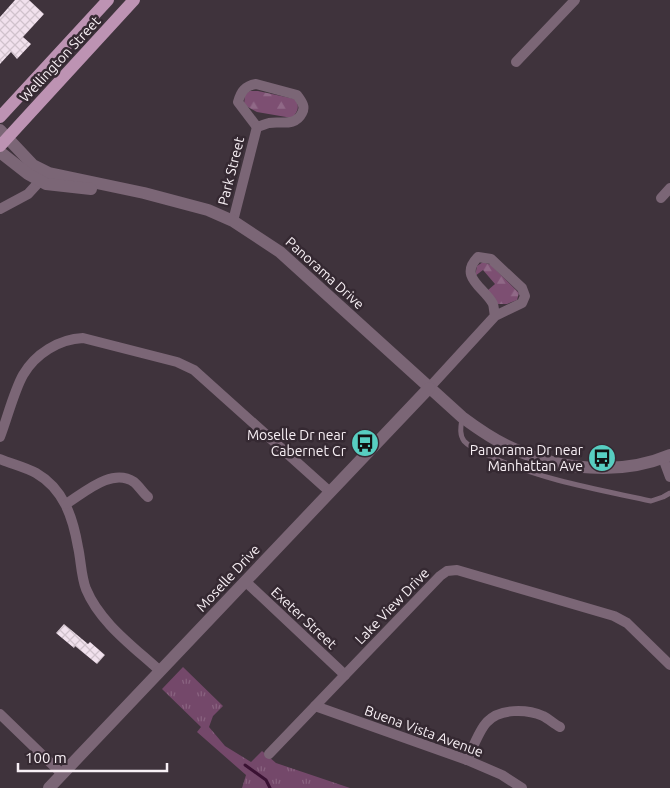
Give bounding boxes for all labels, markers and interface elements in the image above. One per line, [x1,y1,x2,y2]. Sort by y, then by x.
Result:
street label: Wellington Street [16,13,104,105]
street label: Park Street [215,135,247,207]
street label: Panorama Drive [283,234,367,312]
place label: Moselle Dr near Cabernet Cr [247,427,347,459]
bus stop icon: Moselle Dr near Cabernet Cr [350,428,380,458]
place label: Panorama Dr near Manhattan Ave [470,442,584,474]
bus stop icon: Panorama Dr near Manhattan Ave [587,443,617,473]
street label: Moselle Drive [193,541,263,615]
street label: Lake View Drive [352,565,432,647]
street label: Exeter Street [268,584,340,653]
street label: Buena Vista Avenue [363,702,485,760]
scale bar [18,740,166,772]
text: 100 m [25,749,67,766]

